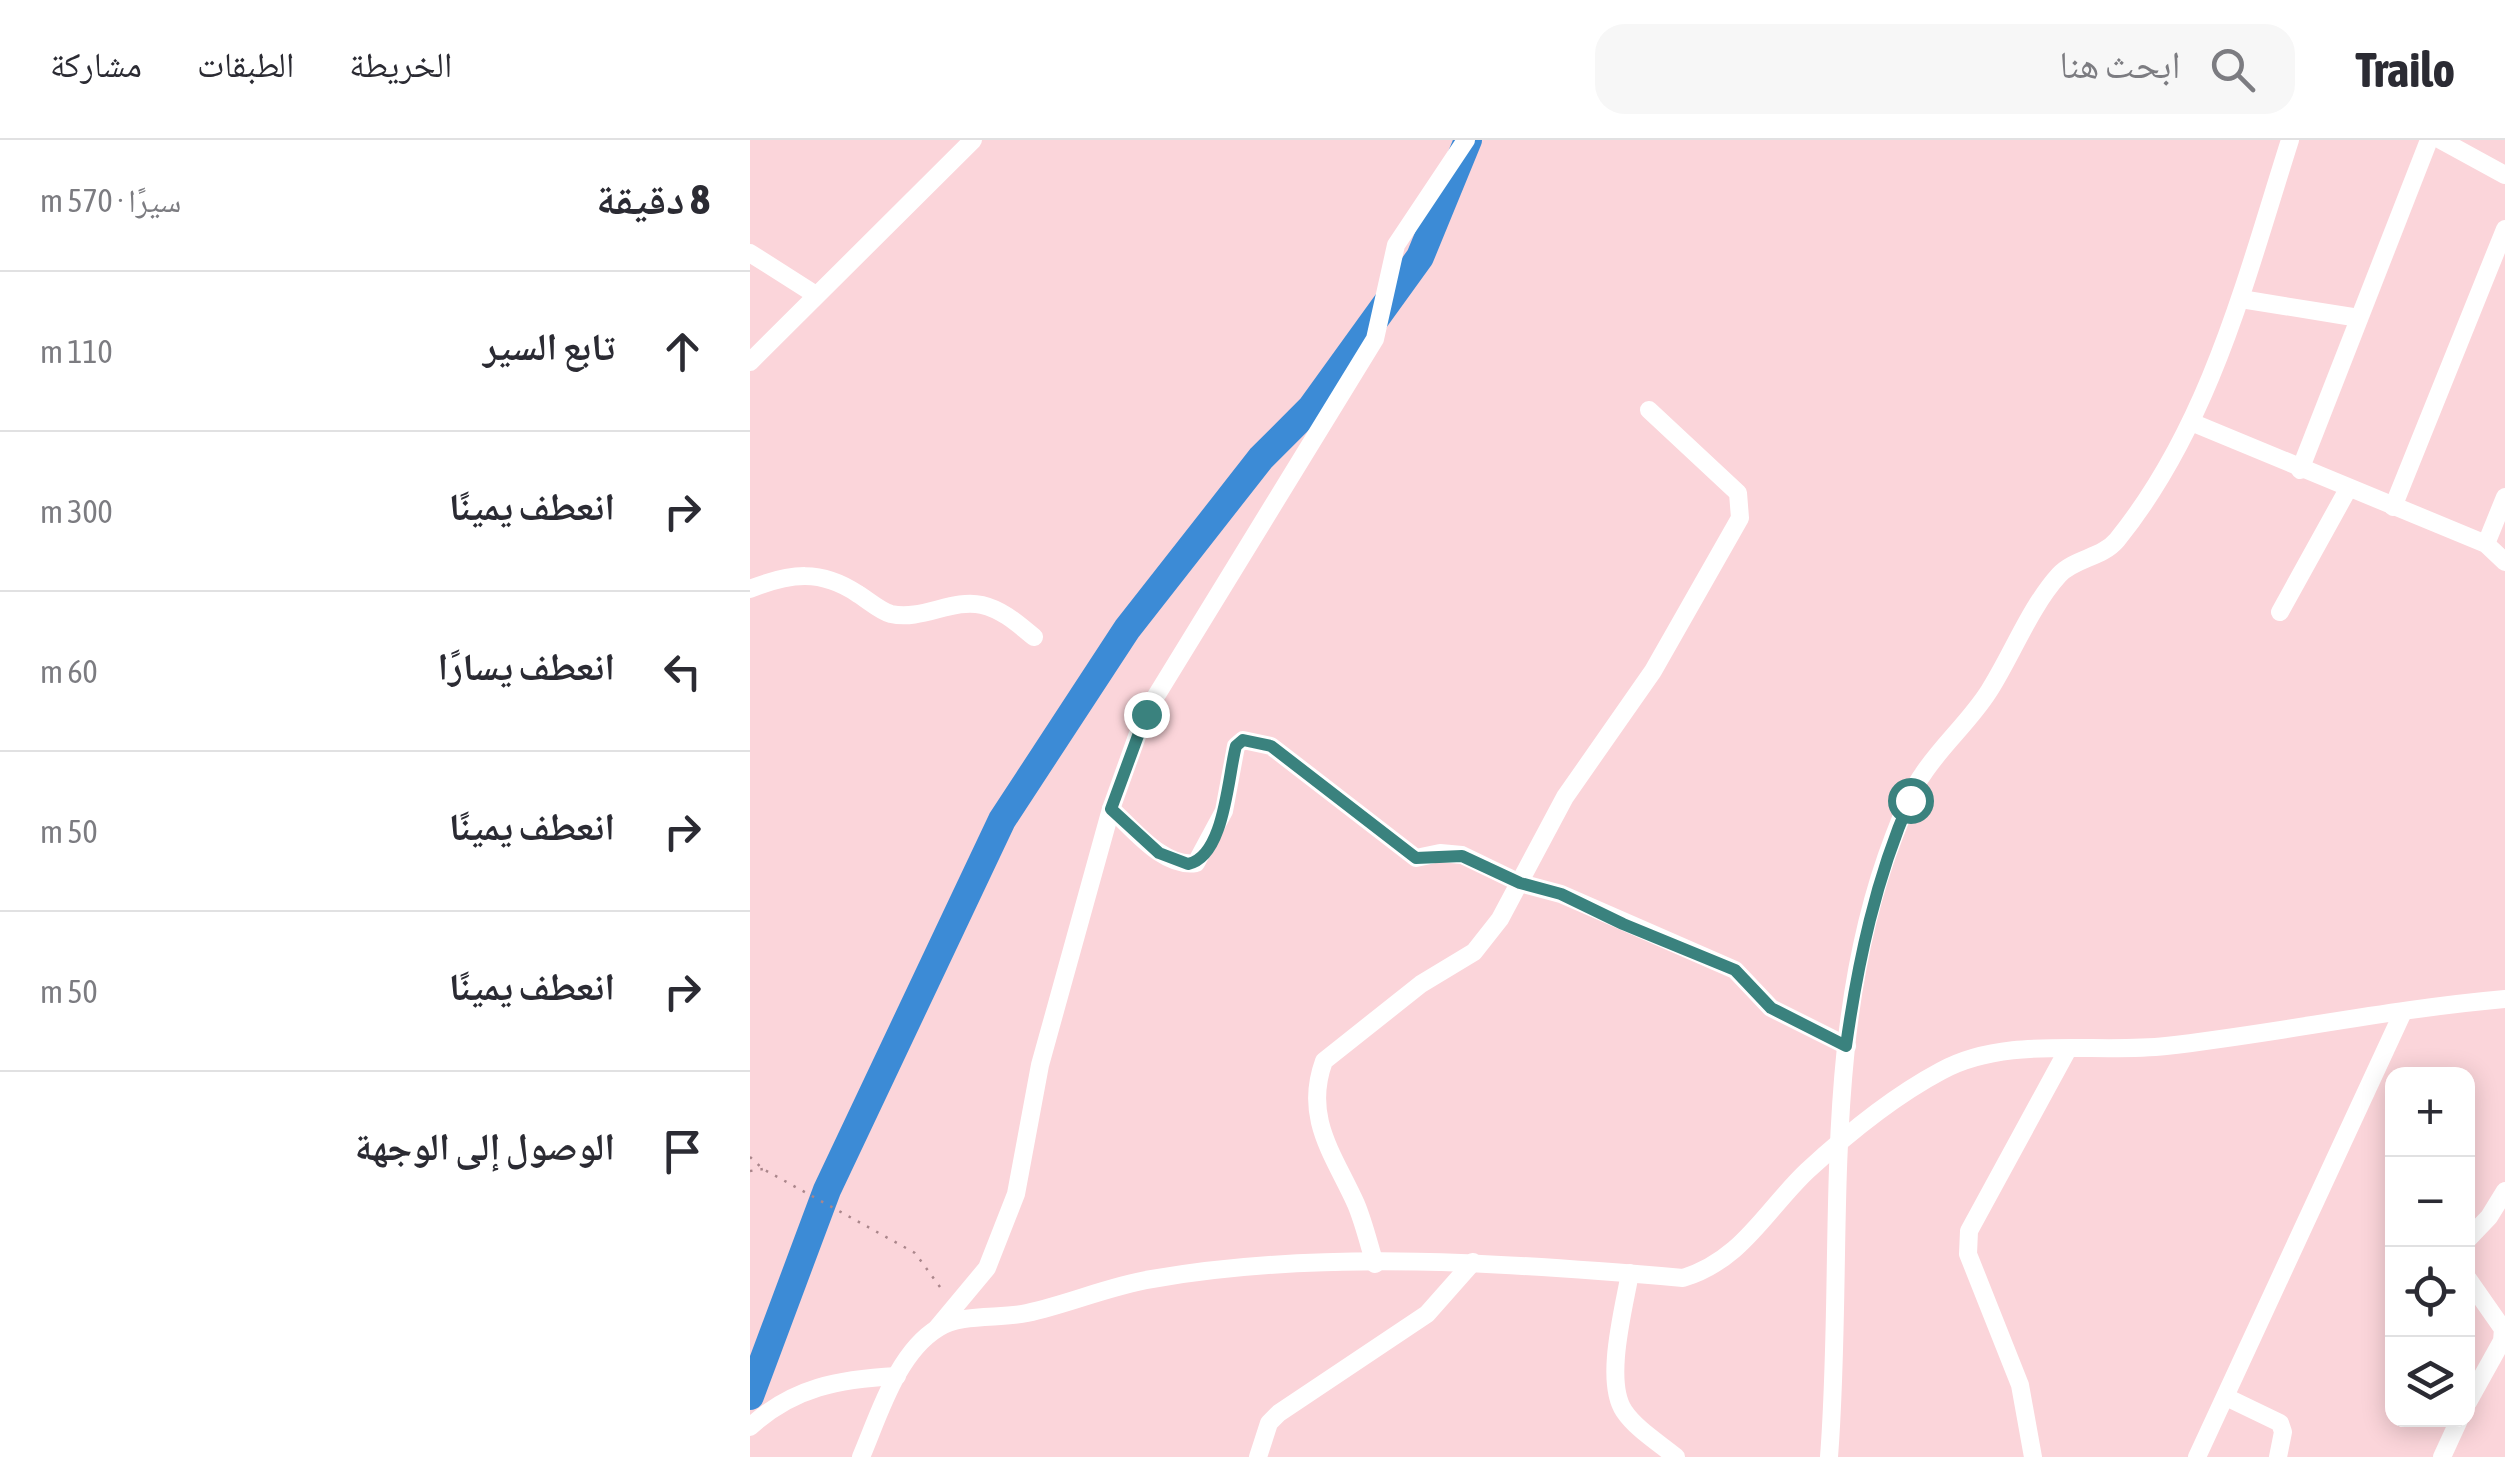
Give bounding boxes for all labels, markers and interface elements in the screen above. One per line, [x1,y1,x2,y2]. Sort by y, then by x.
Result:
search box [1595,24,2295,114]
icon: search [2205,42,2260,97]
text: Trailo [2355,42,2455,97]
text: ابحث هنا [2059,43,2180,86]
text: مشاركة [50,44,142,84]
text: الطبقات [197,44,294,84]
text: الخريطة [349,44,452,84]
text: 8 دقيقة [596,175,710,223]
text: سيرًا · 570 m [40,182,181,219]
icon: ahead [655,324,710,379]
text: تابع السير [483,325,615,368]
text: 110 m [40,333,113,370]
icon: right [655,484,710,539]
text: انعطف يمينًا [449,485,615,528]
text: 300 m [40,493,113,530]
icon: left [655,644,710,699]
text: انعطف يسارًا [438,645,615,688]
text: 60 m [40,653,98,690]
route end [1124,692,1170,738]
route start [1888,778,1934,824]
icon: right [655,804,710,859]
text: انعطف يمينًا [449,805,615,848]
text: 50 m [40,813,98,850]
icon: right [655,964,710,1019]
text: انعطف يمينًا [449,965,615,1008]
text: 50 m [40,973,98,1010]
map controls [2385,1067,2475,1427]
button: + [2385,1067,2475,1157]
icon: arrive [655,1124,710,1179]
text: الوصول إلى الوجهة [355,1125,615,1168]
button: − [2385,1157,2475,1247]
button: locate [2385,1247,2475,1337]
button: layers [2385,1337,2475,1427]

